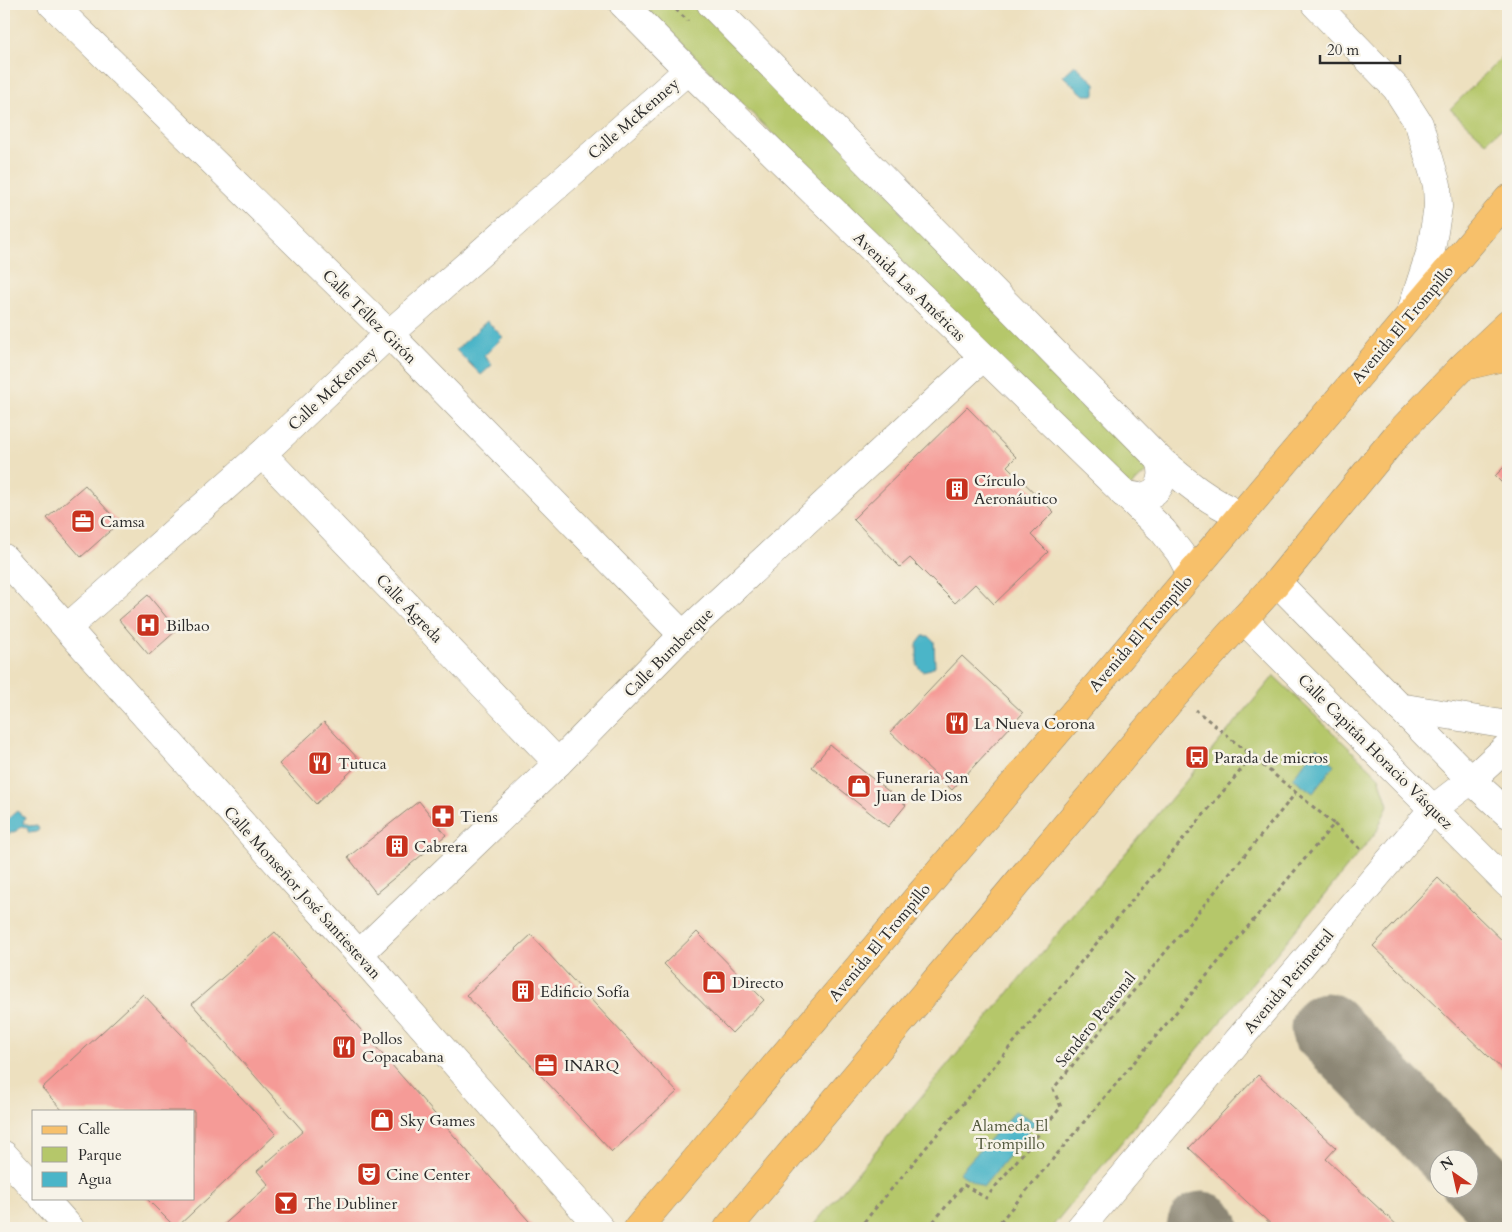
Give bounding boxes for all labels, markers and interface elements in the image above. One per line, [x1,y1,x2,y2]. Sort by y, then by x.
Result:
scale bar [1320,32,1400,64]
text: 20 m [1327,40,1359,60]
street label: Calle McKenney [583,73,684,165]
street label: Avenida Las Américas [848,227,970,346]
street label: Avenida El Trompillo [1347,261,1459,388]
street label: Calle Téllez Girón [317,265,421,369]
street label: Calle McKenney [283,341,382,436]
place label: Círculo Aeronáutico [974,470,1058,510]
building icon: Círculo Aeronáutico [944,476,970,502]
office icon: Camsa [70,508,96,534]
place label: Camsa [100,511,145,533]
street label: Calle Ágreda [371,569,448,648]
street label: Avenida El Trompillo [1084,570,1198,697]
street label: Calle Bumberque [619,603,718,702]
hospital icon: Bilbao [135,612,161,638]
place label: Bilbao [166,615,210,637]
street label: Calle Capitán Horacio Vásquez [1293,669,1458,834]
restaurant icon: La Nueva Corona [944,710,970,736]
place label: La Nueva Corona [974,713,1095,735]
bus stop icon: Parada de micros [1184,744,1210,770]
place label: Parada de micros [1214,747,1328,769]
restaurant icon: Tutuca [307,750,333,776]
place label: Tutuca [338,753,387,775]
place label: Funeraria San Juan de Dios [874,767,969,807]
shop icon: Funeraria San Juan de Dios [846,773,872,799]
street label: Calle Monseñor José Santiestevan [219,801,386,984]
pharmacy icon: Tiens [430,803,456,829]
place label: Tiens [460,806,498,828]
building icon: Cabrera [384,833,410,859]
place label: Cabrera [414,836,468,858]
street label: Avenida El Trompillo [824,879,936,1006]
street label: Avenida Perimetral [1239,925,1339,1038]
street label: Sendero Peatonal [1051,967,1141,1072]
shop icon: Directo [701,969,727,995]
place label: Directo [732,972,784,994]
building icon: Edificio Sofía [510,978,536,1004]
place label: Edificio Sofía [540,981,630,1003]
place label: Pollos Copacabana [362,1028,444,1068]
restaurant icon: Pollos Copacabana [331,1034,357,1060]
office icon: INARQ [533,1052,559,1078]
place label: INARQ [564,1055,620,1077]
shop icon: Sky Games [369,1107,395,1133]
legend [32,1110,195,1200]
place label: Sky Games [400,1110,475,1132]
park label: Alameda El Trompillo [972,1115,1048,1155]
text: Calle [78,1119,111,1139]
text: Parque [78,1145,122,1165]
north arrow [1430,1150,1480,1200]
text: N [1437,1152,1457,1175]
theatre icon: Cine Center [356,1161,382,1187]
place label: Cine Center [386,1164,470,1186]
text: Agua [78,1169,112,1189]
bar icon: The Dubliner [273,1190,299,1216]
place label: The Dubliner [304,1193,397,1215]

